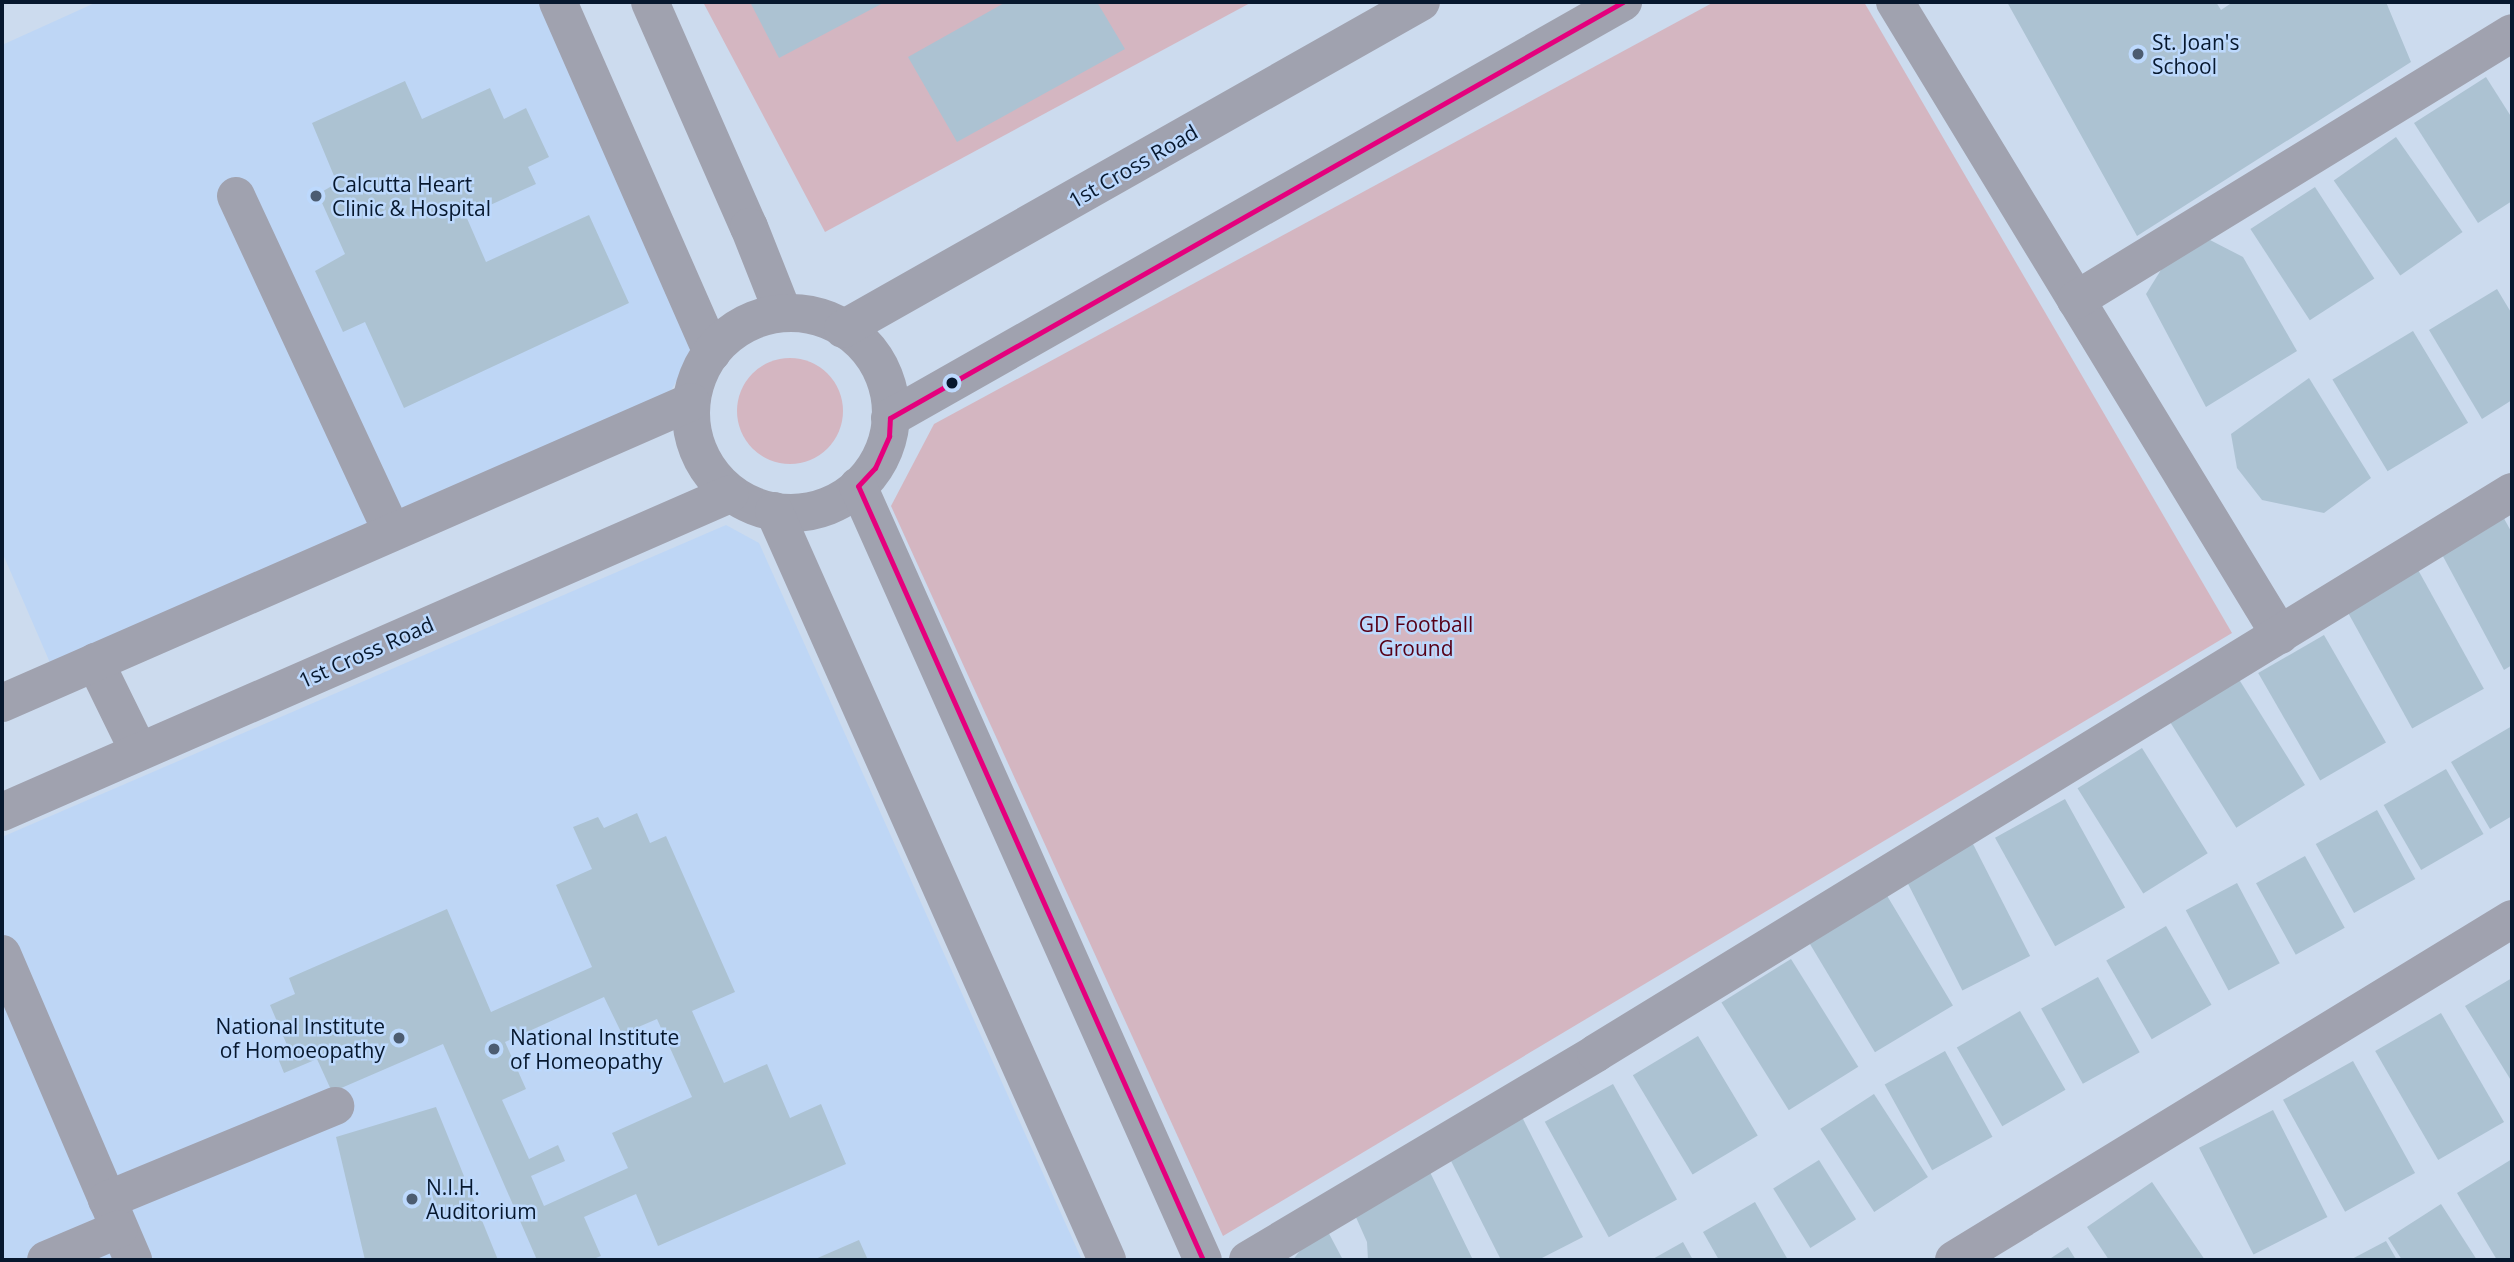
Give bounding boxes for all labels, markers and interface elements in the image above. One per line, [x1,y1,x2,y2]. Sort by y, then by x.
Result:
place label: St. Joan's School [2152,29,2239,79]
marker: St. Joan's School [2130,46,2146,62]
street label: 1st Cross Road [1064,119,1202,213]
place label: Calcutta Heart Clinic & Hospital [332,171,491,221]
marker: Calcutta Heart Clinic & Hospital [306,186,326,206]
unlabelled marker [945,376,959,390]
street label: 1st Cross Road [295,611,437,693]
park label: GD Football Ground [1359,611,1473,661]
place label: National Institute of Homoeopathy [216,1013,385,1063]
place label: National Institute of Homeopathy [510,1024,679,1074]
marker: National Institute of Homoeopathy [391,1030,407,1046]
marker: National Institute of Homeopathy [484,1039,504,1059]
place label: N.I.H. Auditorium [426,1174,537,1224]
marker: N.I.H. Auditorium [404,1191,420,1207]

